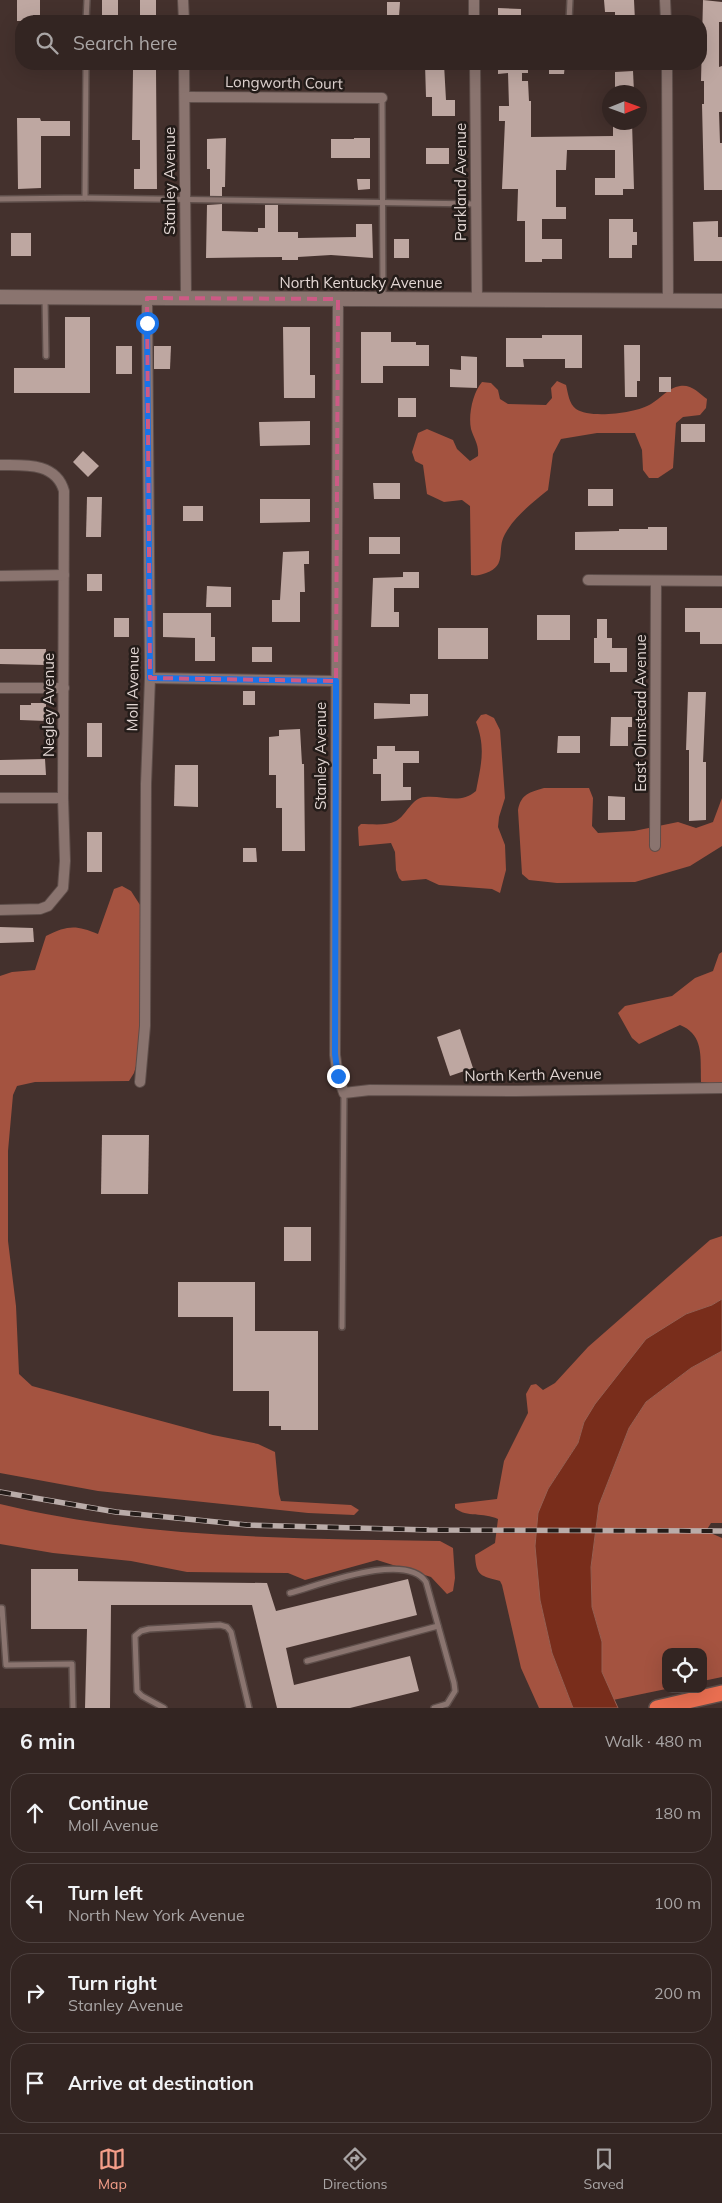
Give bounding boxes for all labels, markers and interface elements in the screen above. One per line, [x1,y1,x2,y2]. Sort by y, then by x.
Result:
search box [15,15,707,70]
icon: search [33,29,61,57]
text: Search here [73,31,177,55]
street label: Longworth Court [225,72,343,93]
north arrow [602,85,647,130]
street label: Parkland Avenue [451,123,470,241]
street label: Stanley Avenue [160,127,179,235]
street label: North Kentucky Avenue [280,273,442,292]
route start [136,312,159,335]
street label: East Olmstead Avenue [631,634,650,792]
street label: Moll Avenue [122,646,143,732]
street label: Negley Avenue [39,653,58,757]
street label: Stanley Avenue [311,702,330,810]
street label: North Kerth Avenue [464,1064,602,1085]
route end [327,1065,350,1088]
map controls [662,1648,707,1693]
button: locate [662,1648,707,1693]
text: 6 min [20,1728,75,1754]
text: Walk · 480 m [604,1731,702,1751]
text: Continue [68,1791,148,1815]
icon: ahead [21,1799,49,1827]
text: 180 m [654,1803,701,1823]
text: Moll Avenue [68,1815,158,1835]
text: Turn left [68,1881,143,1905]
icon: left [21,1889,49,1917]
text: 100 m [654,1893,701,1913]
text: North New York Avenue [68,1905,245,1925]
text: Turn right [68,1971,157,1995]
icon: right [21,1979,49,2007]
text: 200 m [654,1983,701,2003]
text: Stanley Avenue [68,1995,183,2015]
icon: arrive [21,2069,49,2097]
text: Arrive at destination [68,2071,254,2095]
tab: Map [98,2145,127,2193]
tab: Directions [323,2145,388,2193]
tab: Saved [584,2145,624,2193]

